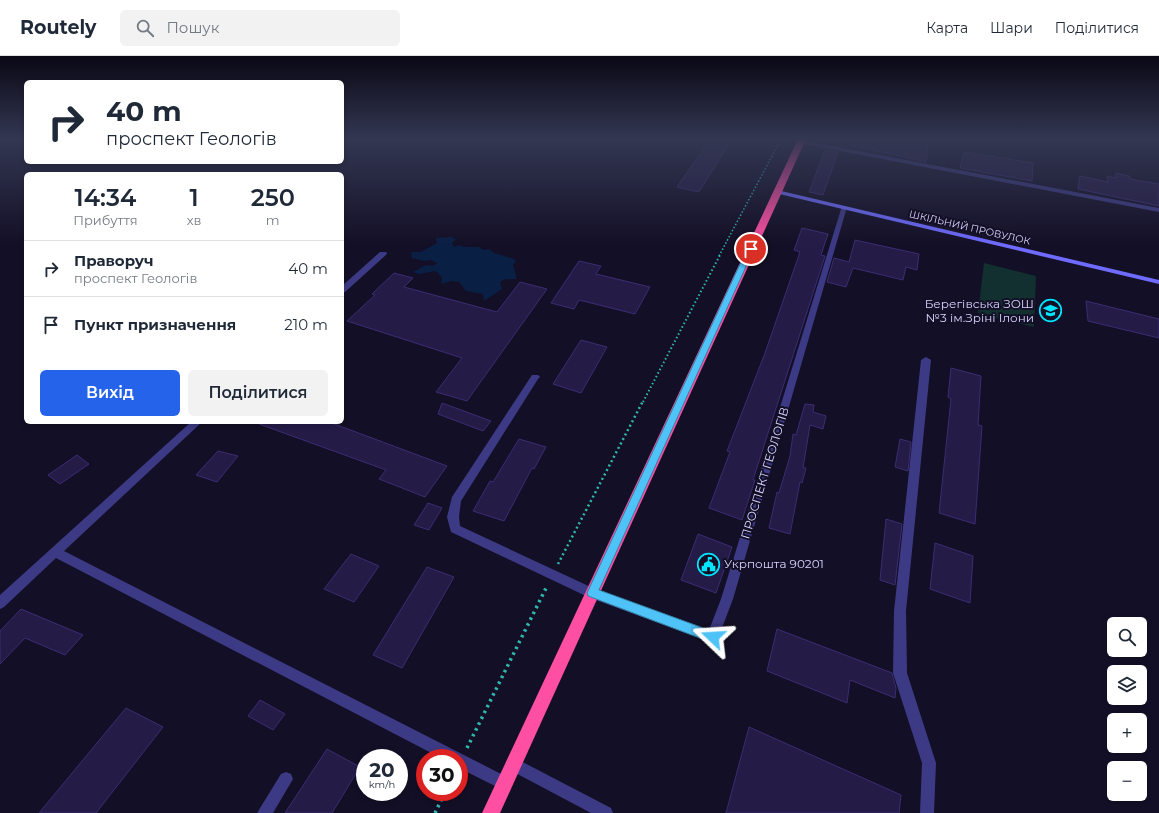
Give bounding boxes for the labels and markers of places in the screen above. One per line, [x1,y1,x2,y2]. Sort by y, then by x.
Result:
pin [734,232,768,266]
place label: Берегівська ЗОШ №3 ім.Зріні Ілони [925,296,1034,325]
school or university icon: Берегівська ЗОШ №3 ім.Зріні Ілони [1037,298,1063,324]
public building icon: Укрпошта 90201 [695,551,721,577]
place label: Укрпошта 90201 [724,556,824,571]

